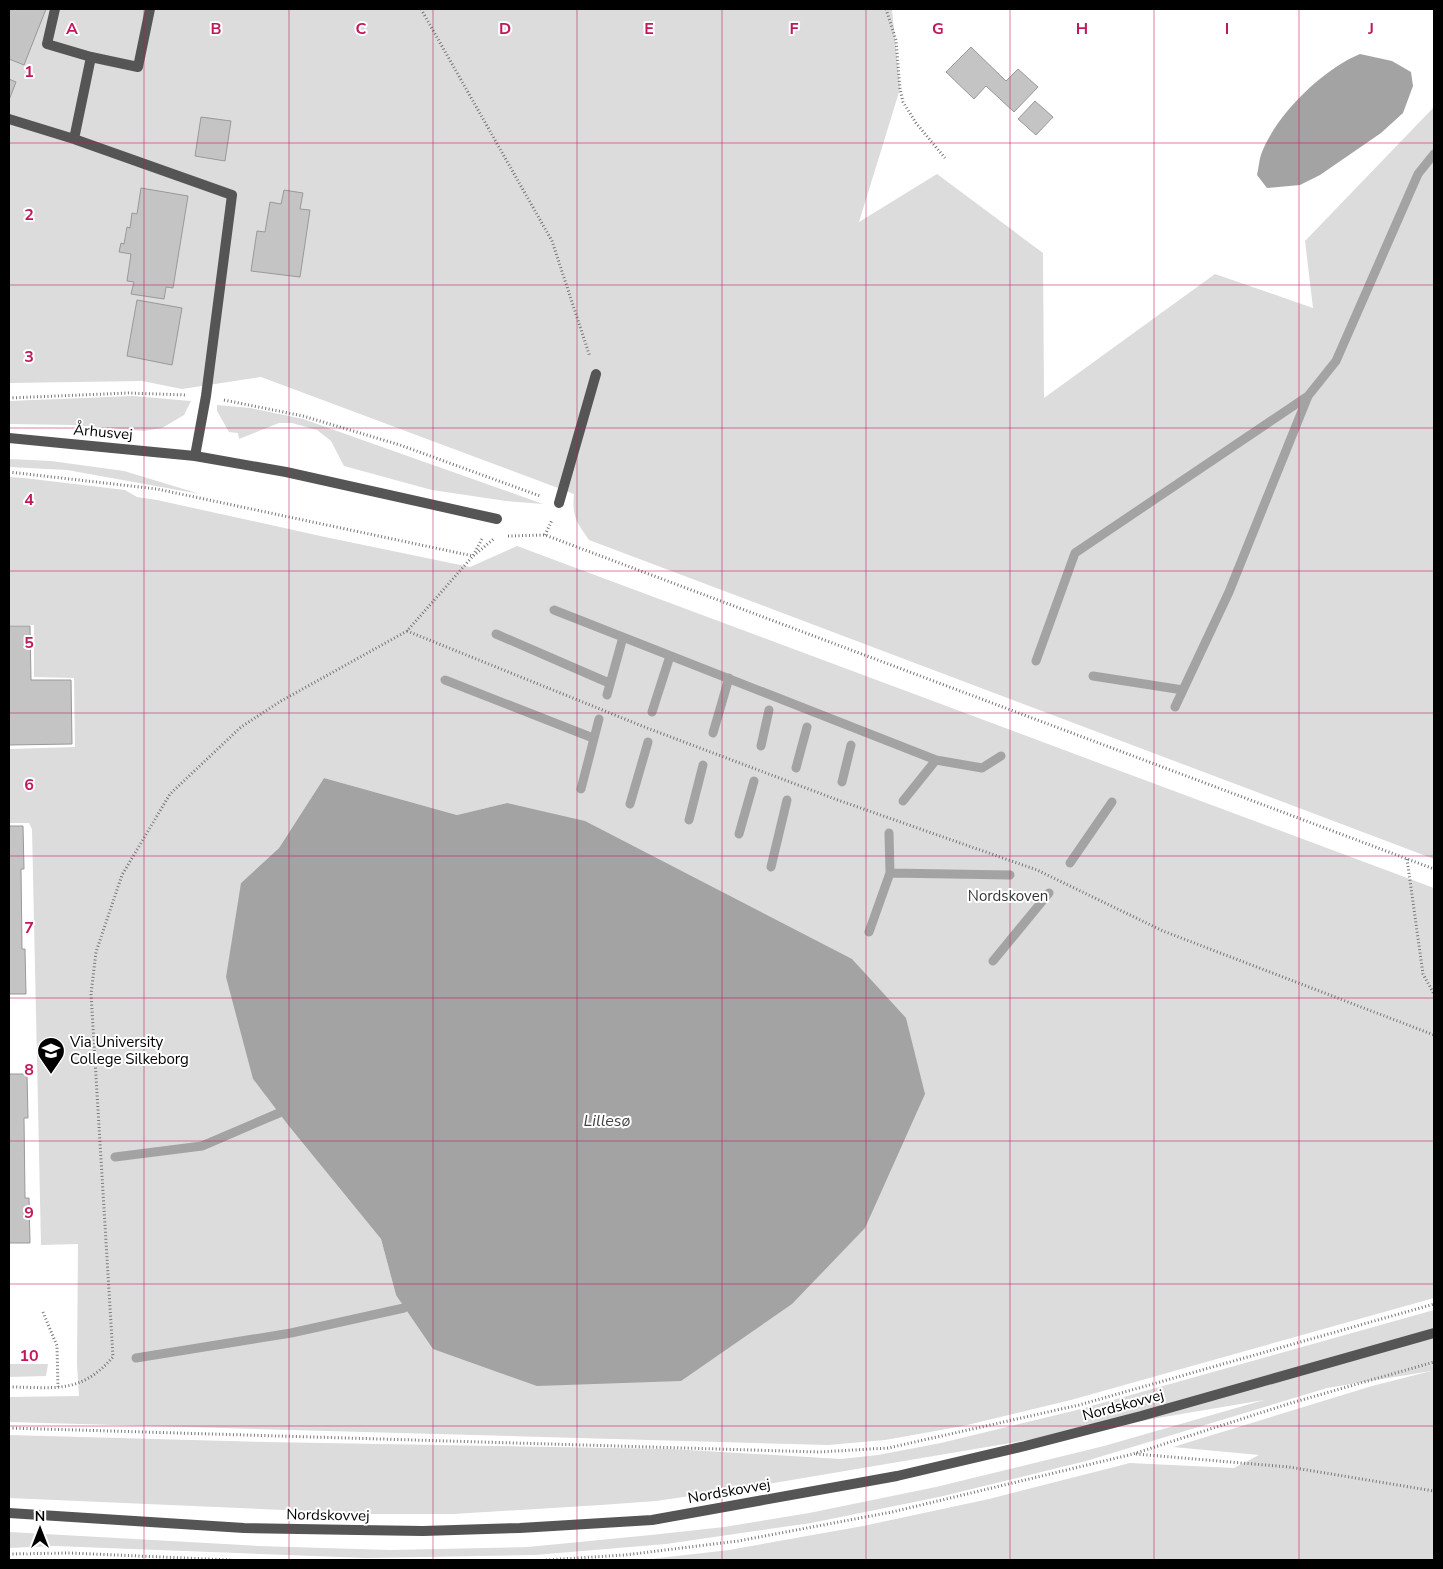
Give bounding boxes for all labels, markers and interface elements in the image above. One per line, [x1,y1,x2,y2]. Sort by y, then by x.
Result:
text: A [66,18,78,40]
text: B [210,18,222,40]
text: C [356,18,367,40]
text: D [499,18,511,40]
text: E [644,18,654,40]
text: F [790,18,799,40]
text: G [932,18,944,40]
text: H [1076,18,1088,40]
text: I [1225,18,1229,40]
text: J [1367,18,1374,40]
text: 1 [24,61,34,83]
text: 2 [24,204,34,226]
text: 3 [24,346,34,368]
street label: Århusvej [73,418,134,445]
text: 4 [24,489,34,511]
text: 5 [24,632,34,654]
text: 6 [24,774,34,796]
park label: Nordskoven [968,886,1048,906]
text: 7 [24,917,34,939]
place label: Via University College Silkeborg [69,1032,189,1069]
school or university icon: Via University College Silkeborg [36,1036,66,1075]
text: 8 [24,1059,34,1081]
water label: Lillesø [584,1110,631,1132]
text: 9 [24,1202,34,1224]
text: 10 [19,1345,39,1367]
street label: Nordskovvej [1080,1385,1166,1425]
street label: Nordskovvej [686,1474,772,1508]
north arrow [15,1504,65,1554]
street label: Nordskovvej [286,1504,370,1526]
text: N [35,1507,45,1526]

